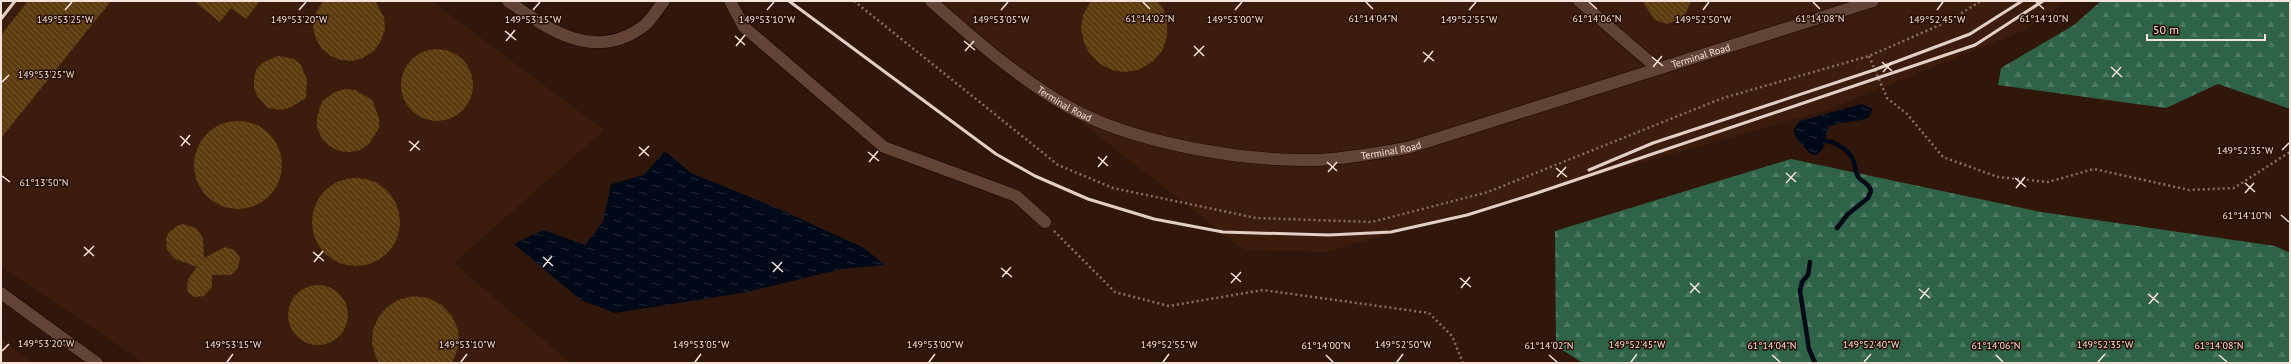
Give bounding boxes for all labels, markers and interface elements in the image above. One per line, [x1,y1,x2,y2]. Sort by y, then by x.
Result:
text: 61°14'02"N [1125,12,1175,25]
text: 61°14'04"N [1348,12,1398,25]
text: 61°14'06"N [1572,12,1622,25]
text: 61°14'08"N [1795,12,1845,25]
text: 61°14'10"N [2019,12,2069,25]
text: 149°53'25"W [37,13,94,26]
text: 149°53'20"W [271,13,328,26]
text: 149°53'15"W [505,13,562,26]
text: 149°53'10"W [739,13,796,26]
text: 149°53'05"W [973,13,1030,26]
text: 149°53'00"W [1207,13,1264,26]
text: 149°52'55"W [1441,13,1498,26]
text: 149°52'50"W [1675,13,1732,26]
text: 149°52'45"W [1909,13,1966,26]
scale bar [2147,16,2265,42]
text: 50 m [2153,22,2179,37]
street label: Terminal Road [1670,41,1732,71]
text: 149°53'25"W [18,68,75,81]
street label: Terminal Road [1035,83,1094,125]
street label: Terminal Road [1360,138,1423,162]
text: 149°52'35"W [2217,144,2274,157]
text: 61°13'50"N [19,176,69,189]
text: 61°14'10"N [2222,209,2272,222]
text: 149°53'20"W [18,337,75,350]
text: 149°53'15"W [205,338,262,351]
text: 149°53'10"W [439,338,496,351]
text: 149°53'05"W [673,338,730,351]
text: 149°53'00"W [907,338,964,351]
text: 149°52'55"W [1141,338,1198,351]
text: 149°52'50"W [1375,338,1432,351]
text: 149°52'45"W [1609,338,1666,351]
text: 149°52'40"W [1843,338,1900,351]
text: 149°52'35"W [2077,338,2134,351]
text: 61°14'00"N [1301,339,1351,352]
text: 61°14'02"N [1524,339,1574,352]
text: 61°14'04"N [1747,339,1797,352]
text: 61°14'06"N [1971,339,2021,352]
text: 61°14'08"N [2194,339,2244,352]

